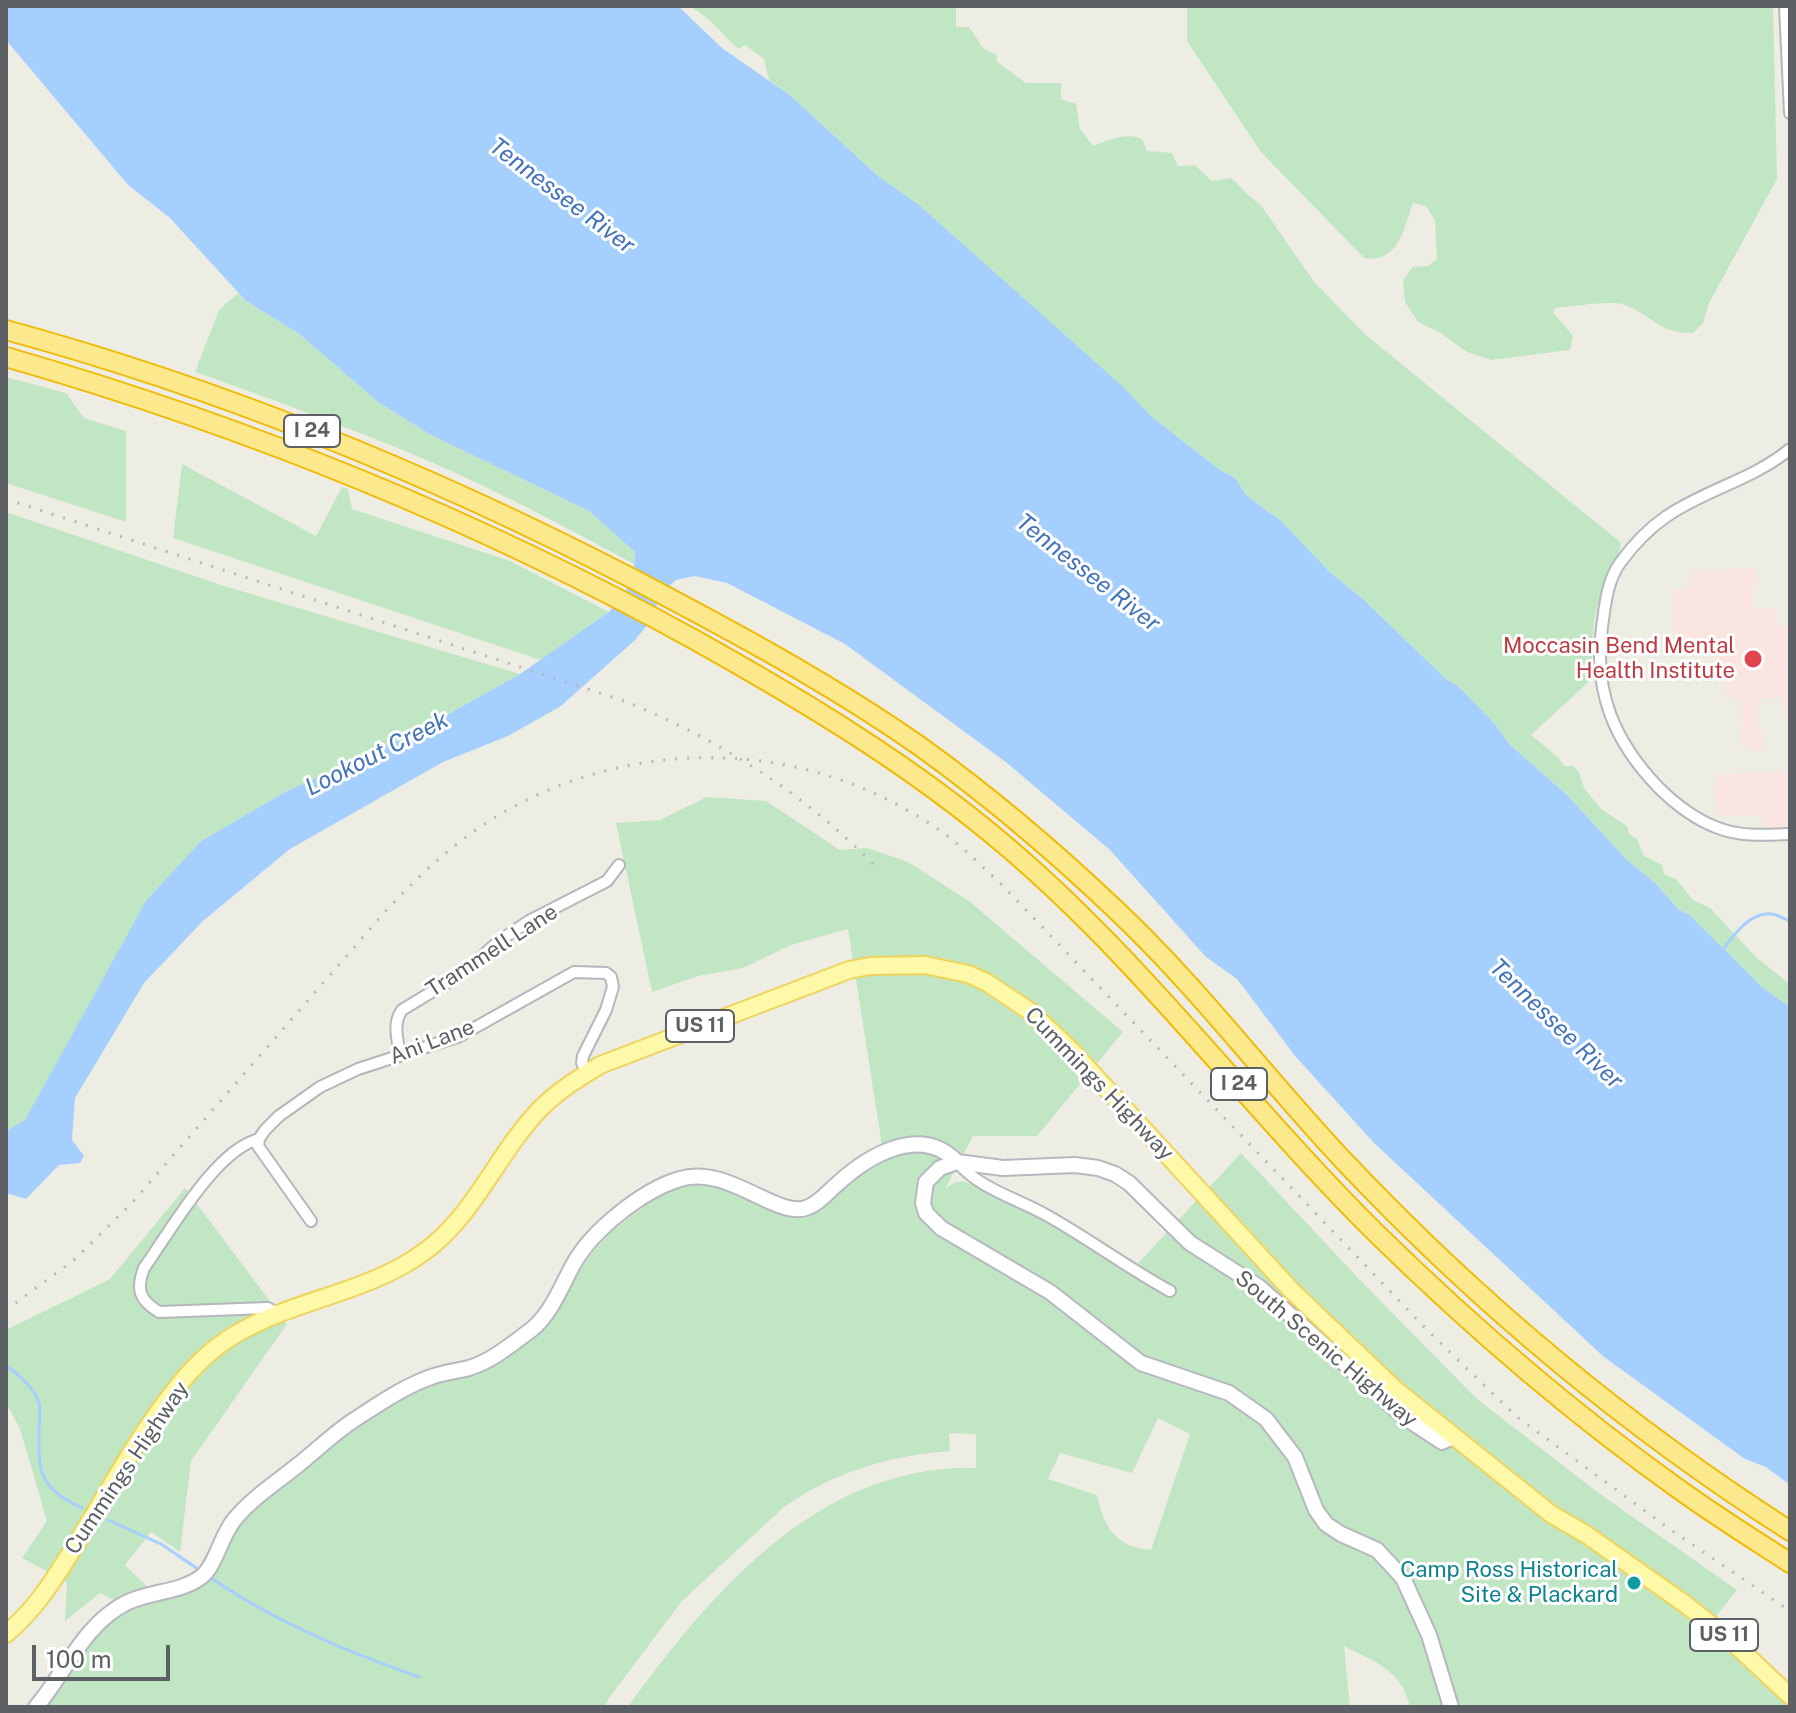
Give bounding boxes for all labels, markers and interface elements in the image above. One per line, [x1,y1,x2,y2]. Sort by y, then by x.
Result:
water label: Tennessee River [484,132,640,260]
road number: I 24 [284,415,340,447]
water label: Tennessee River [1010,508,1166,638]
place label: Moccasin Bend Mental Health Institute [1503,633,1735,684]
marker: Moccasin Bend Mental Health Institute [1742,648,1764,670]
water label: Lookout Creek [301,706,453,802]
street label: Trammell Lane [421,899,563,1003]
water label: Tennessee River [1483,953,1629,1095]
street label: Cummings Highway [1019,1002,1179,1166]
road number: US 11 [666,1010,734,1042]
street label: Ani Lane [386,1014,478,1070]
road number: I 24 [1211,1068,1267,1100]
street label: South Scenic Highway [1230,1265,1422,1433]
street label: Cummings Highway [59,1377,195,1559]
place label: Camp Ross Historical Site & Plackard [1400,1557,1618,1608]
marker: Camp Ross Historical Site & Plackard [1625,1574,1643,1592]
road number: US 11 [1690,1619,1758,1651]
scale bar [36,1629,174,1679]
text: 100 m [46,1645,112,1673]

